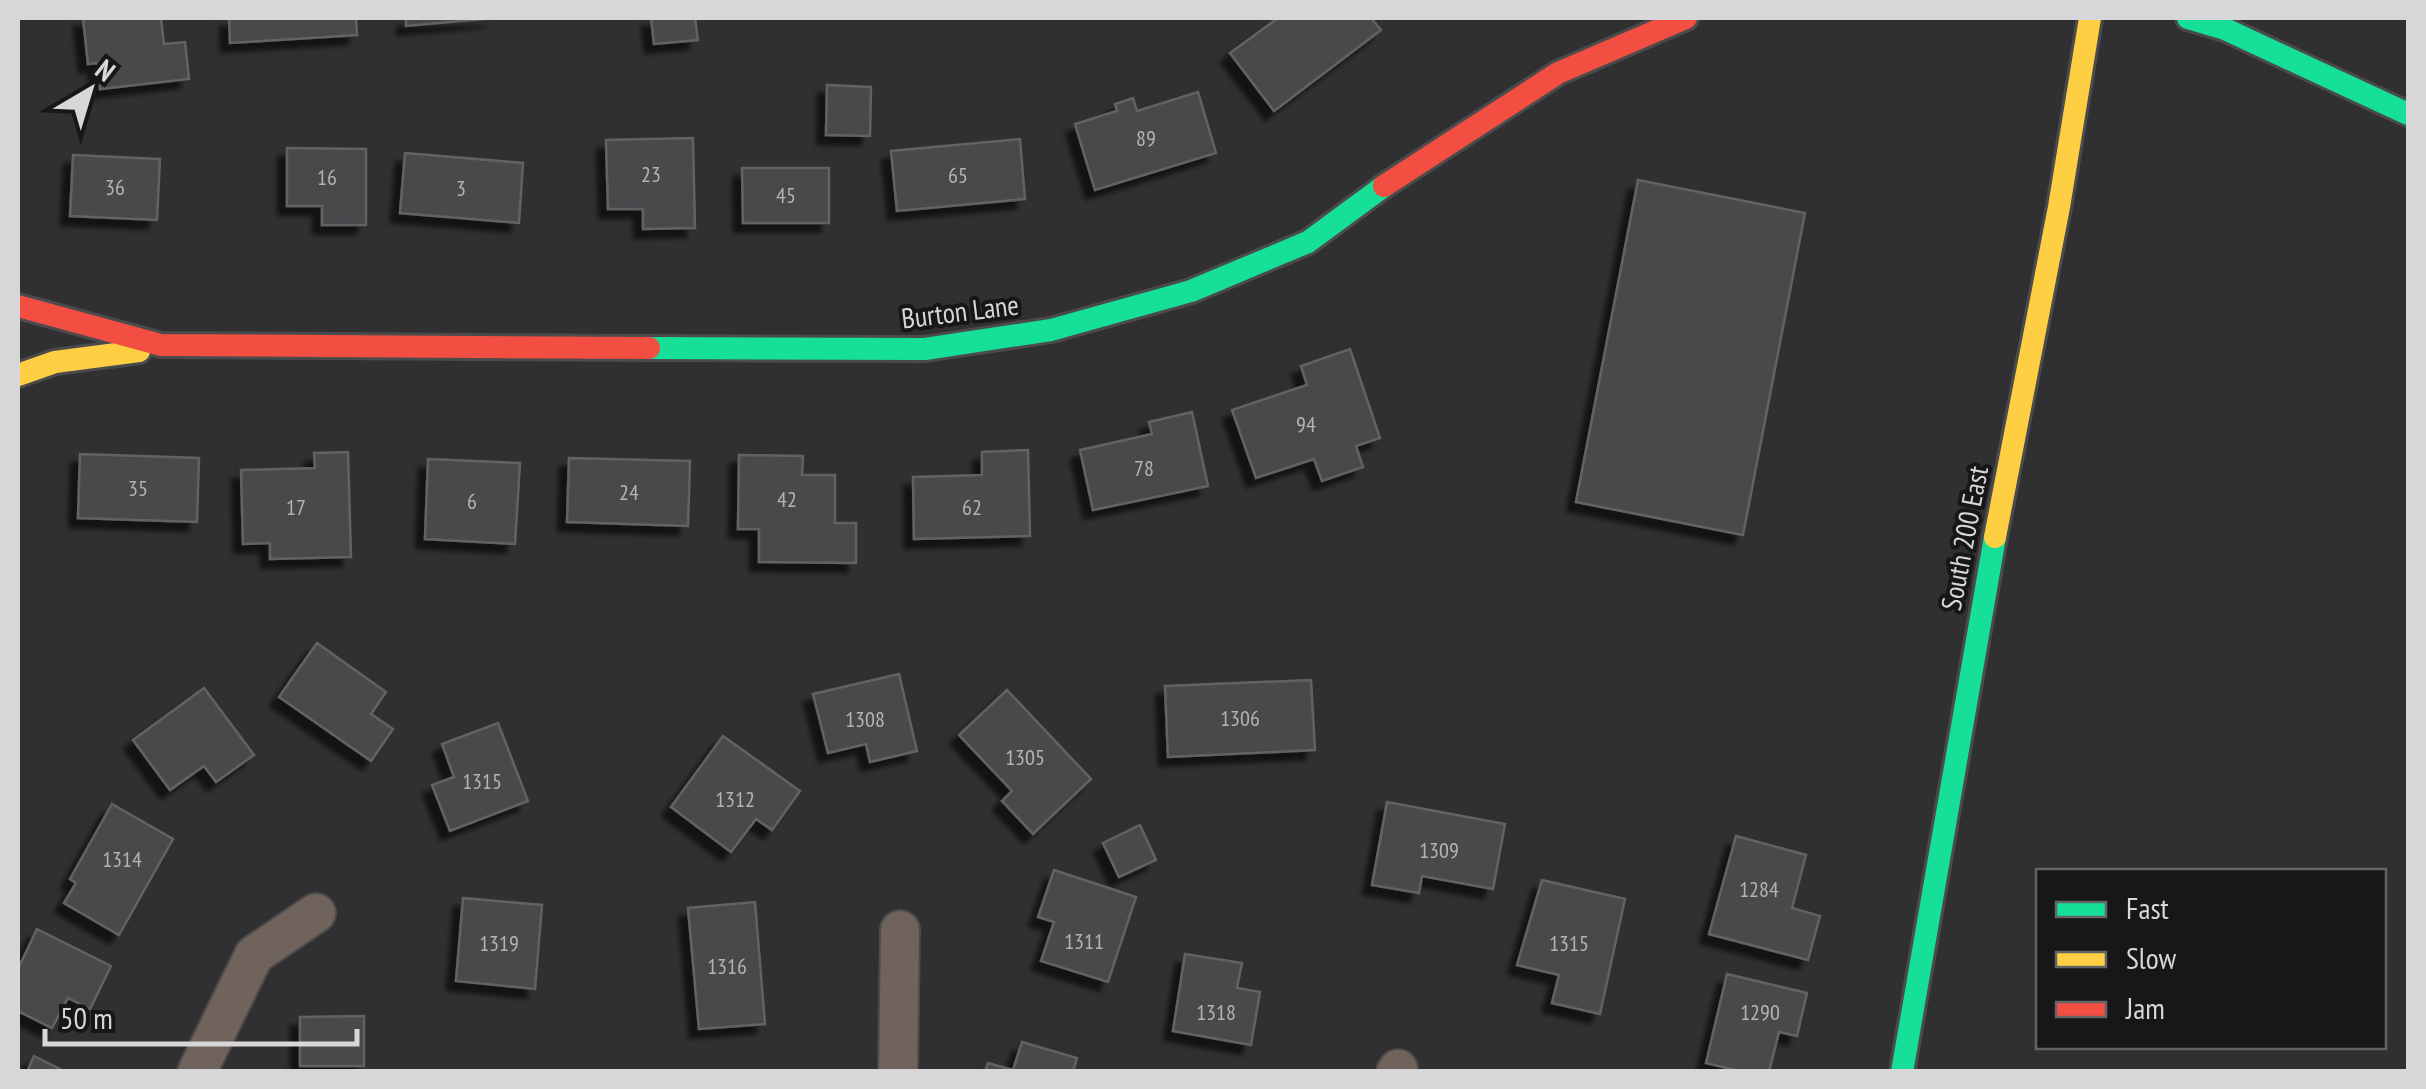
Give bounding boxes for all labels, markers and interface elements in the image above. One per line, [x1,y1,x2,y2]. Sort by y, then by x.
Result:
north arrow [40,40,140,140]
text: N [88,51,123,89]
house number: 89 [1136,124,1156,152]
house number: 23 [641,160,661,188]
house number: 65 [948,161,968,189]
house number: 16 [317,163,337,191]
house number: 36 [105,173,125,201]
house number: 3 [456,174,466,202]
house number: 45 [776,181,796,209]
street label: Burton Lane [899,285,1021,337]
house number: 94 [1296,410,1316,438]
house number: 78 [1134,454,1154,482]
street label: South 200 East [1932,462,1996,613]
house number: 35 [128,474,148,502]
house number: 24 [619,478,639,506]
house number: 42 [777,485,797,513]
house number: 6 [467,487,477,515]
house number: 17 [286,493,306,521]
house number: 62 [962,493,982,521]
house number: 1306 [1220,704,1260,732]
house number: 1308 [845,705,885,733]
house number: 1305 [1005,743,1045,771]
house number: 1315 [462,767,502,795]
house number: 1312 [715,785,755,813]
house number: 1309 [1419,836,1459,864]
house number: 1314 [102,845,142,873]
legend [2036,869,2386,1049]
house number: 1284 [1739,875,1779,903]
text: Fast [2126,888,2170,927]
house number: 1311 [1064,927,1104,955]
house number: 1319 [479,929,519,957]
house number: 1315 [1549,929,1589,957]
text: Slow [2126,938,2177,977]
house number: 1316 [707,952,747,980]
scale bar [45,984,358,1046]
text: Jam [2125,988,2165,1027]
text: 50 m [60,998,113,1037]
house number: 1318 [1196,998,1236,1026]
house number: 1290 [1740,998,1780,1026]

